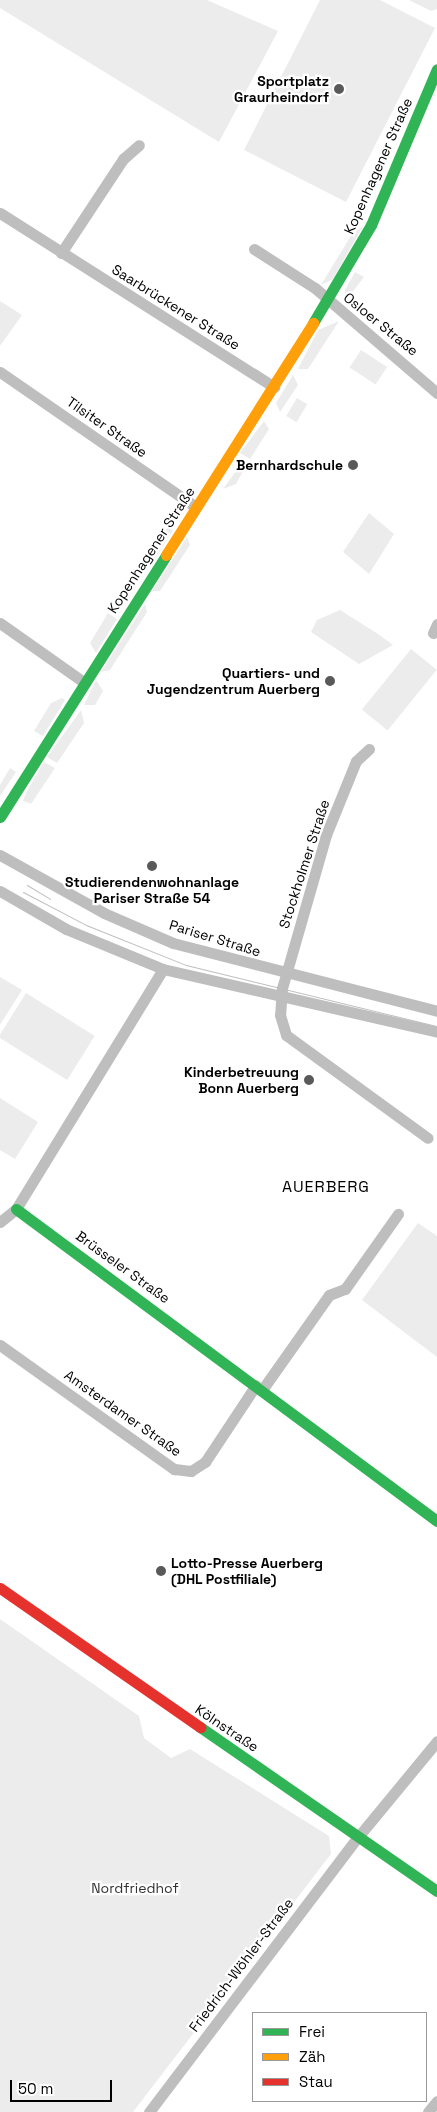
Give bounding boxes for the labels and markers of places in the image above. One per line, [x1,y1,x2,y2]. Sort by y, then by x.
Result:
place label: Sportplatz Graurheindorf [234,73,329,105]
marker: Sportplatz Graurheindorf [333,83,345,95]
place label: Bernhardschule [236,457,343,473]
marker: Bernhardschule [347,459,359,471]
place label: Quartiers- und Jugendzentrum Auerberg [147,665,320,698]
marker: Quartiers- und Jugendzentrum Auerberg [324,675,336,687]
marker: Studierendenwohnanlage Pariser Straße 54 [146,860,158,872]
place label: Studierendenwohnanlage Pariser Straße 54 [65,874,239,906]
place label: Kinderbetreuung Bonn Auerberg [184,1064,299,1096]
marker: Kinderbetreuung Bonn Auerberg [303,1074,315,1086]
place label: Lotto-Presse Auerberg (DHL Postfiliale) [171,1555,323,1588]
marker: Lotto-Presse Auerberg (DHL Postfiliale) [155,1565,167,1577]

